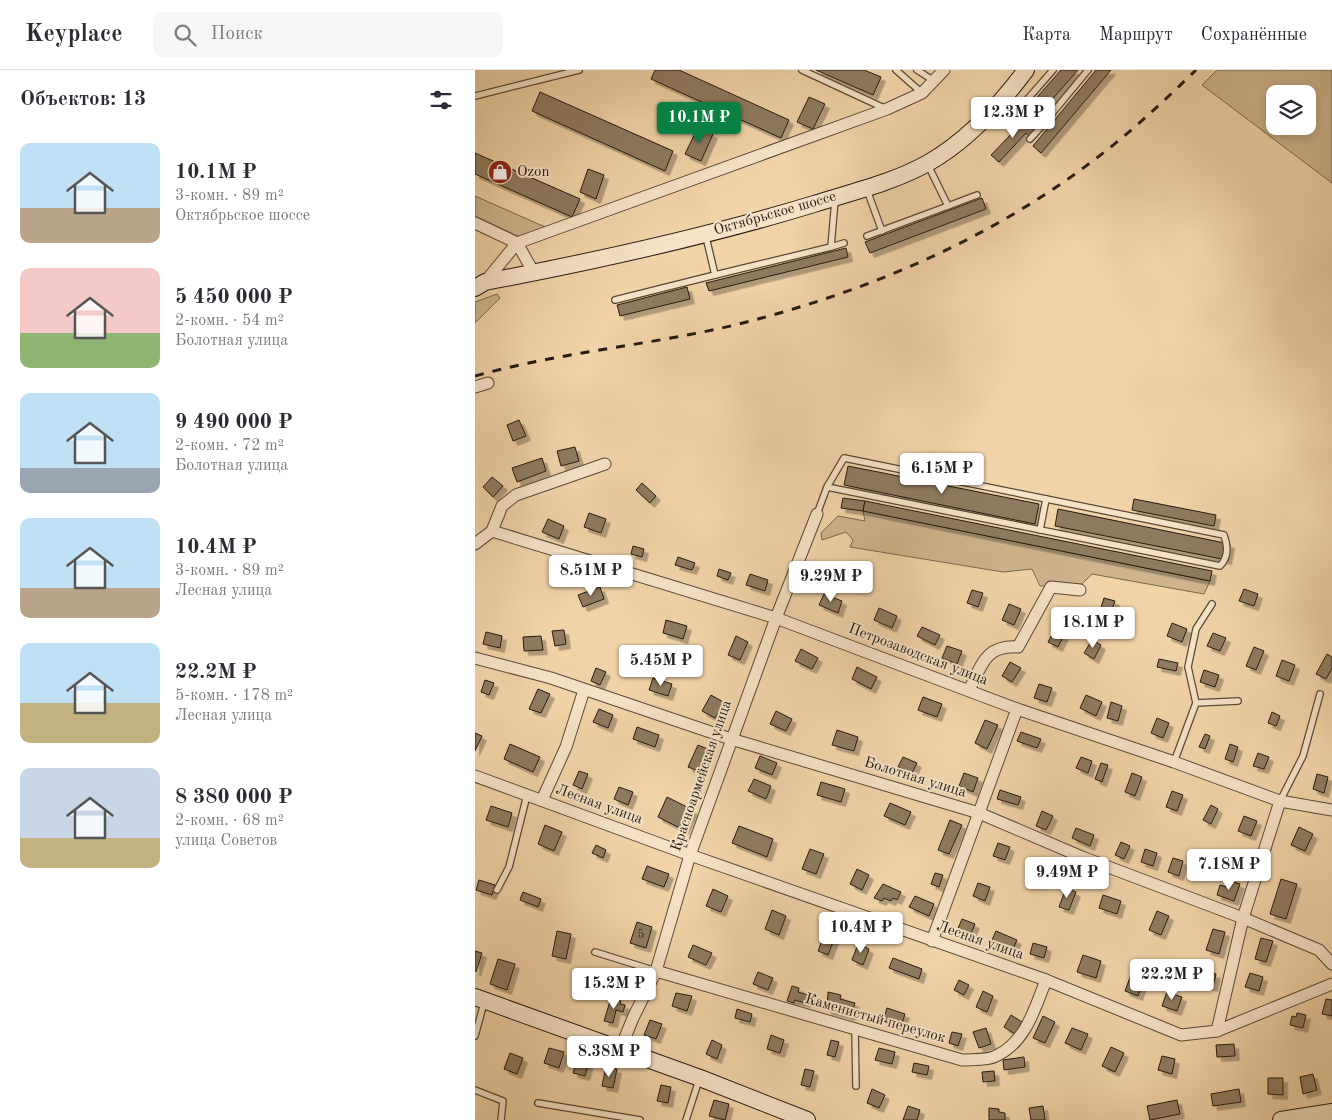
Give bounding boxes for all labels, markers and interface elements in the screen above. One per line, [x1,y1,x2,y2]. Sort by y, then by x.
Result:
search box [153,12,503,57]
icon: search [171,21,199,49]
text: Keyplace [25,23,123,47]
text: Поиск [211,25,263,44]
text: Карта [1022,26,1071,44]
text: Маршрут [1099,26,1173,44]
text: Сохранённые [1201,26,1307,44]
map controls [1266,85,1316,135]
button: layers [1266,85,1316,135]
icon: filters [427,86,455,114]
text: Объектов: 13 [20,89,146,110]
pin: 12.3M ₽ [967,97,1059,139]
pin: 10.1M ₽ [653,102,745,144]
text: 12.3M ₽ [982,105,1044,121]
text: 10.1M ₽ [668,110,730,126]
shop icon: Ozon [487,159,513,185]
text: 10.1M ₽ [175,162,257,183]
icon: home [60,163,120,223]
place label: Ozon [517,165,550,180]
text: 3-комн. · 89 m² [175,188,284,204]
street label: Октябрьское шоссе [712,189,838,239]
text: Октябрьское шоссе [175,208,310,224]
text: 5 450 000 ₽ [175,287,293,308]
icon: home [60,288,120,348]
text: 2-комн. · 54 m² [175,313,284,329]
text: Болотная улица [175,333,288,349]
text: 9 490 000 ₽ [175,412,293,433]
icon: home [60,413,120,473]
text: 2-комн. · 72 m² [175,438,284,454]
pin: 6.15M ₽ [896,452,988,495]
text: Болотная улица [175,458,288,474]
text: 6.15M ₽ [911,461,973,477]
text: 10.4M ₽ [175,537,257,558]
icon: home [60,538,120,598]
pin: 8.51M ₽ [545,554,637,597]
pin: 9.29M ₽ [785,560,877,603]
text: 3-комн. · 89 m² [175,563,284,579]
text: 8.51M ₽ [560,563,622,579]
text: 9.29M ₽ [800,569,862,585]
text: Лесная улица [175,583,272,599]
pin: 18.1M ₽ [1047,606,1139,649]
text: 18.1M ₽ [1062,615,1124,631]
street label: Петрозаводская улица [846,621,990,689]
pin: 5.45M ₽ [615,644,707,687]
text: 5.45M ₽ [630,653,692,669]
text: 22.2M ₽ [175,662,257,683]
icon: home [60,663,120,723]
text: 5-комн. · 178 m² [175,688,293,704]
street label: Красноармейская улица [669,698,735,854]
text: Лесная улица [175,708,272,724]
street label: Болотная улица [862,755,969,801]
street label: Лесная улица [554,782,645,828]
text: 8 380 000 ₽ [175,787,293,808]
icon: home [60,788,120,848]
text: 2-комн. · 68 m² [175,813,284,829]
text: улица Советов [175,833,277,849]
pin: 7.18M ₽ [1183,848,1275,891]
pin: 9.49M ₽ [1021,856,1113,899]
text: 7.18M ₽ [1198,857,1260,873]
text: 9.49M ₽ [1036,865,1098,881]
pin: 10.4M ₽ [815,912,907,954]
street label: Лесная улица [934,919,1026,963]
text: 10.4M ₽ [830,920,892,936]
house number: 5 [638,928,645,941]
pin: 22.2M ₽ [1126,958,1218,1001]
text: 22.2M ₽ [1141,967,1203,983]
pin: 15.2M ₽ [568,968,660,1010]
text: 15.2M ₽ [583,976,645,992]
street label: Каменистый переулок [803,992,947,1046]
pin: 8.38M ₽ [563,1036,655,1078]
text: 8.38M ₽ [578,1044,640,1060]

